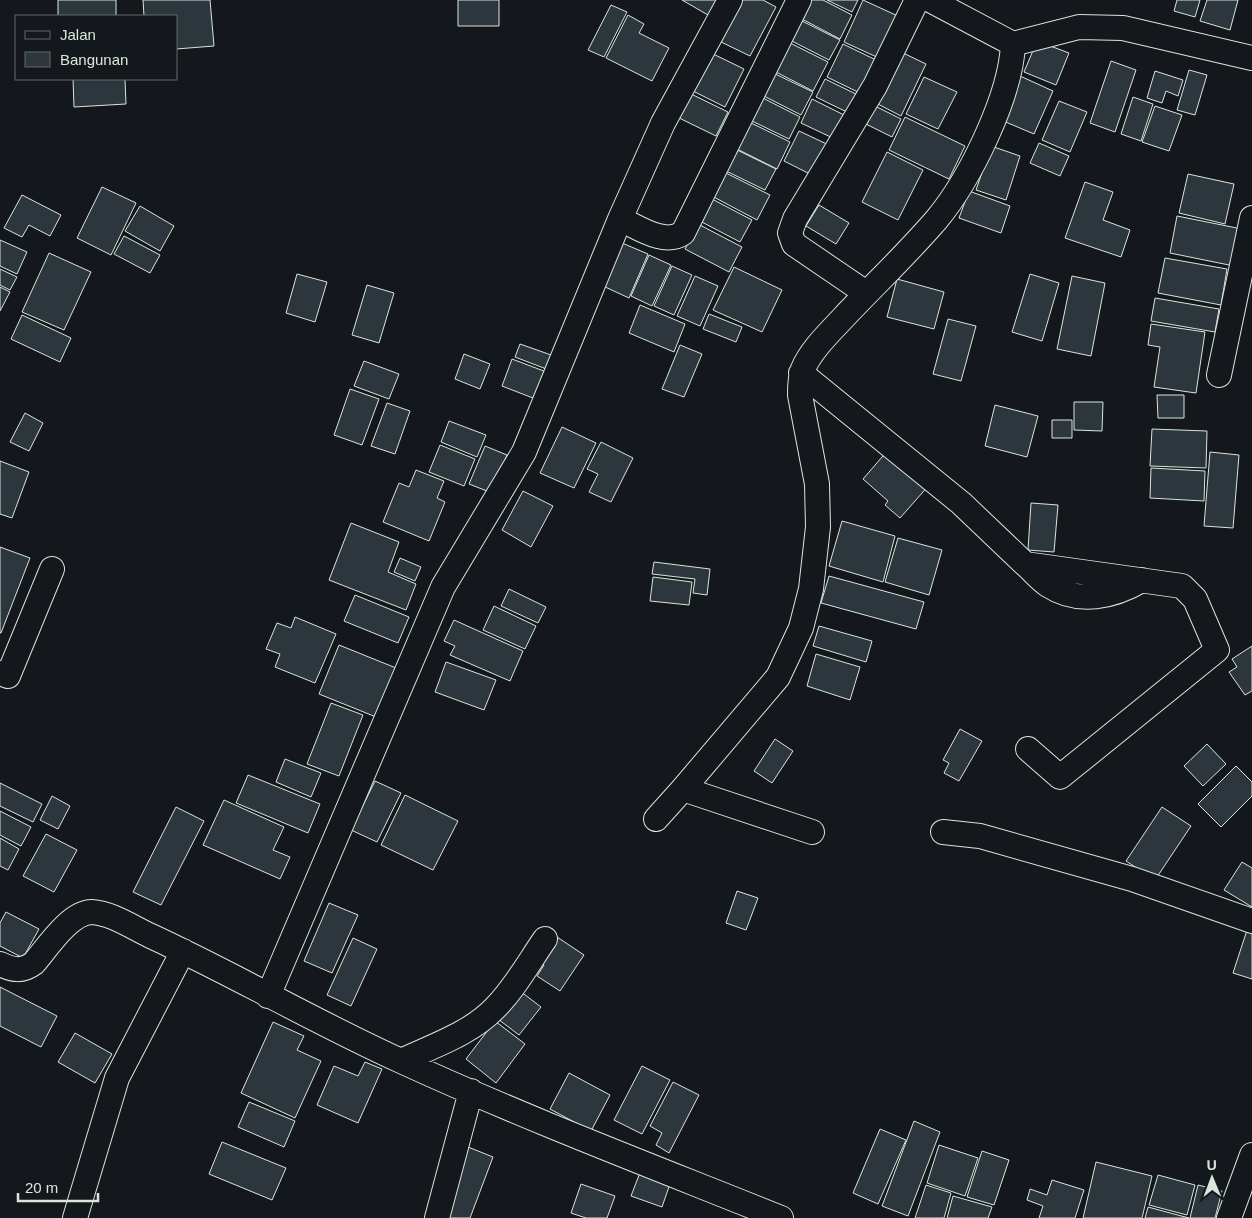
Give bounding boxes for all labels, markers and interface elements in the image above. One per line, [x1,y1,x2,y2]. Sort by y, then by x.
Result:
legend [15,15,178,80]
text: Jalan [60,26,96,43]
text: Bangunan [60,51,128,68]
north arrow [1187,1153,1237,1203]
text: U [1207,1157,1217,1173]
scale bar [18,1170,98,1202]
text: 20 m [25,1179,58,1196]

